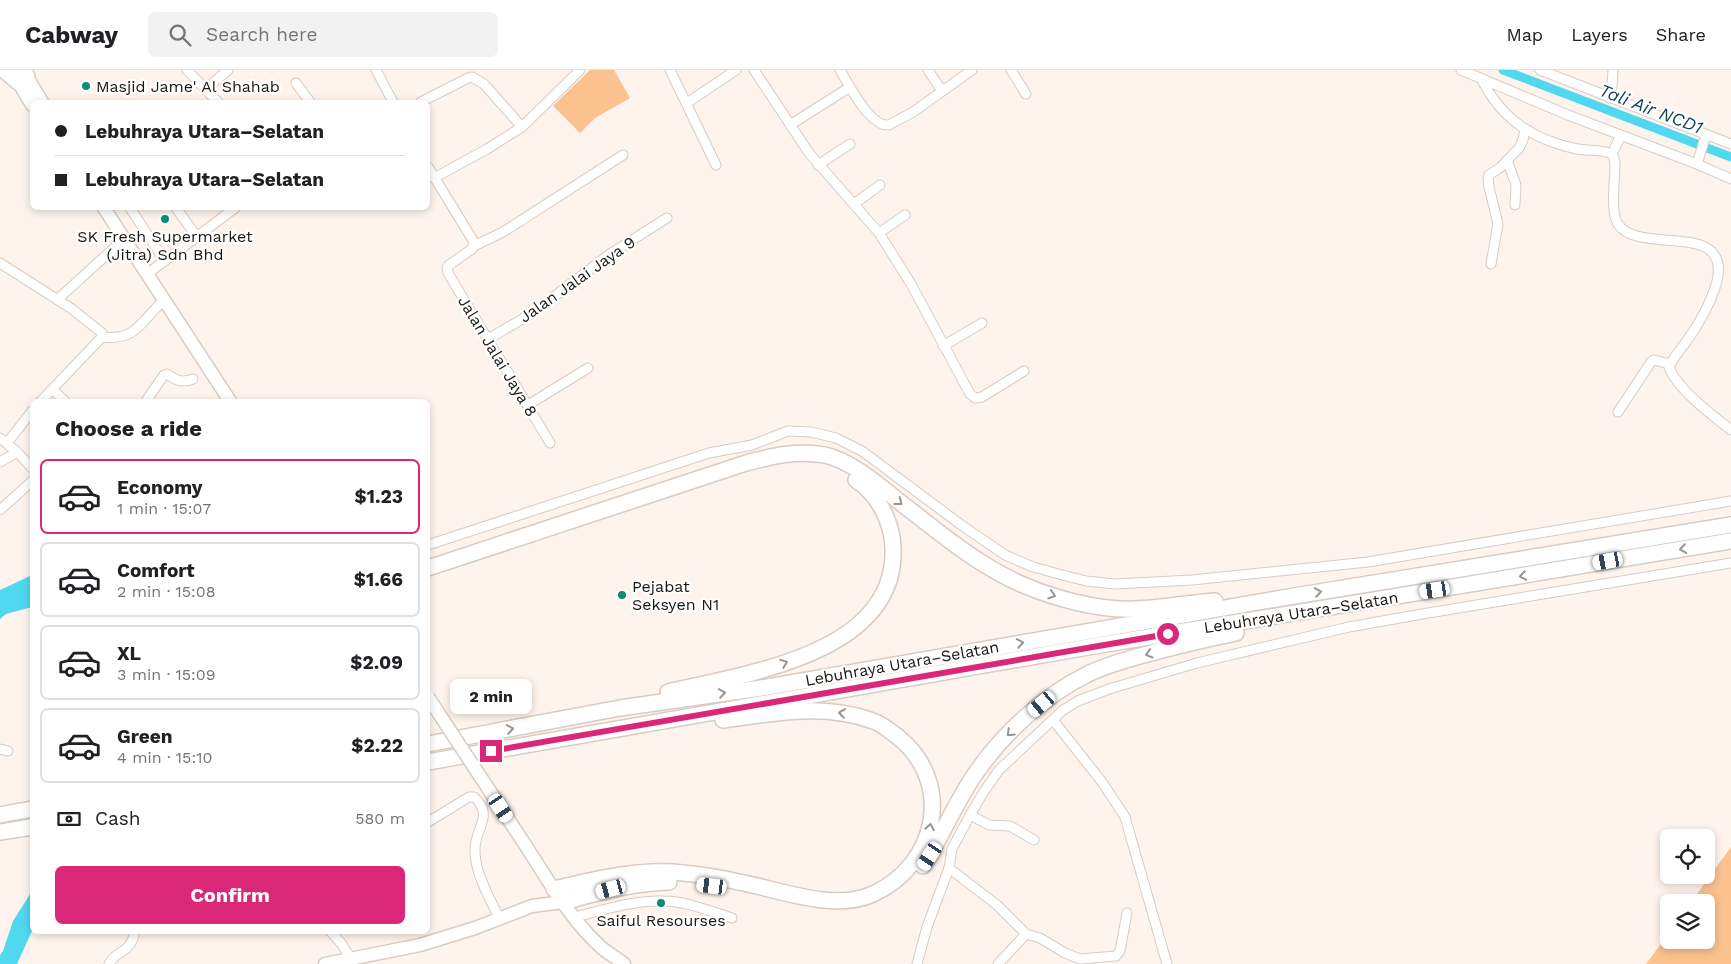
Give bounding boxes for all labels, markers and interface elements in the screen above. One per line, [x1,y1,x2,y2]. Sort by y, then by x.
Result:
search box [148,12,498,57]
text: Cabway [25,21,118,49]
icon: search [166,21,194,49]
text: Search here [206,23,317,46]
text: Map [1506,24,1543,45]
text: Layers [1571,24,1628,45]
text: Share [1656,24,1706,45]
place label: Masjid Jame' Al Shahab [96,77,280,96]
water label: Tali Air NCD1 [1597,79,1706,138]
marker: Masjid Jame' Al Shahab [80,80,92,92]
text: Lebuhraya Utara–Selatan [85,120,324,143]
text: Lebuhraya Utara–Selatan [85,168,324,191]
marker: SK Fresh Supermarket (Jitra) Sdn Bhd [159,213,171,225]
place label: SK Fresh Supermarket (Jitra) Sdn Bhd [77,227,253,264]
street label: Jalan Jalai Jaya 9 [516,232,639,327]
street label: Jalan Jalai Jaya 8 [454,293,541,420]
text: Choose a ride [55,416,202,441]
icon: car [57,474,102,519]
text: Economy [117,476,202,499]
text: $1.23 [355,485,403,508]
one-way arrow [894,496,903,505]
text: 1 min · 15:07 [117,499,211,518]
one-way arrow [1679,543,1687,553]
car [1591,551,1624,571]
icon: car [57,557,102,602]
text: Comfort [117,559,195,582]
text: $1.66 [354,568,403,591]
one-way arrow [1518,570,1527,580]
place label: Pejabat Seksyen N1 [632,577,719,614]
car [1419,580,1450,600]
text: 2 min · 15:08 [117,582,216,601]
street label: Lebuhraya Utara–Selatan [1202,588,1400,637]
one-way arrow [1314,588,1323,598]
marker: Pejabat Seksyen N1 [616,589,628,601]
one-way arrow [1047,589,1056,599]
route start [1157,623,1179,645]
street label: Lebuhraya Utara–Selatan [804,637,1001,690]
one-way arrow [1016,639,1025,649]
icon: car [57,640,102,685]
text: XL [117,642,141,665]
one-way arrow [1145,648,1153,658]
text: $2.09 [350,651,403,674]
one-way arrow [779,659,788,670]
text: 3 min · 15:09 [117,665,216,684]
callout: 2 min [450,678,532,714]
text: 2 min [469,687,513,706]
one-way arrow [718,689,726,699]
car [1025,689,1058,719]
one-way arrow [838,709,847,719]
icon: car [57,723,102,768]
one-way arrow [505,724,514,734]
text: Green [117,725,173,748]
one-way arrow [1006,727,1015,736]
text: $2.22 [351,734,403,757]
route end [480,740,502,762]
text: 4 min · 15:10 [117,748,212,767]
car [486,791,515,825]
icon: cash [55,805,83,833]
text: Cash [95,807,141,830]
text: 580 m [355,809,405,828]
one-way arrow [924,822,934,831]
map controls [1660,829,1715,949]
button: locate [1660,829,1715,884]
car [915,839,944,873]
button: Confirm [55,866,405,924]
car [696,877,727,895]
car [594,878,627,900]
button: layers [1660,894,1715,949]
marker: Saiful Resourses [655,897,667,909]
place label: Saiful Resourses [596,911,726,930]

